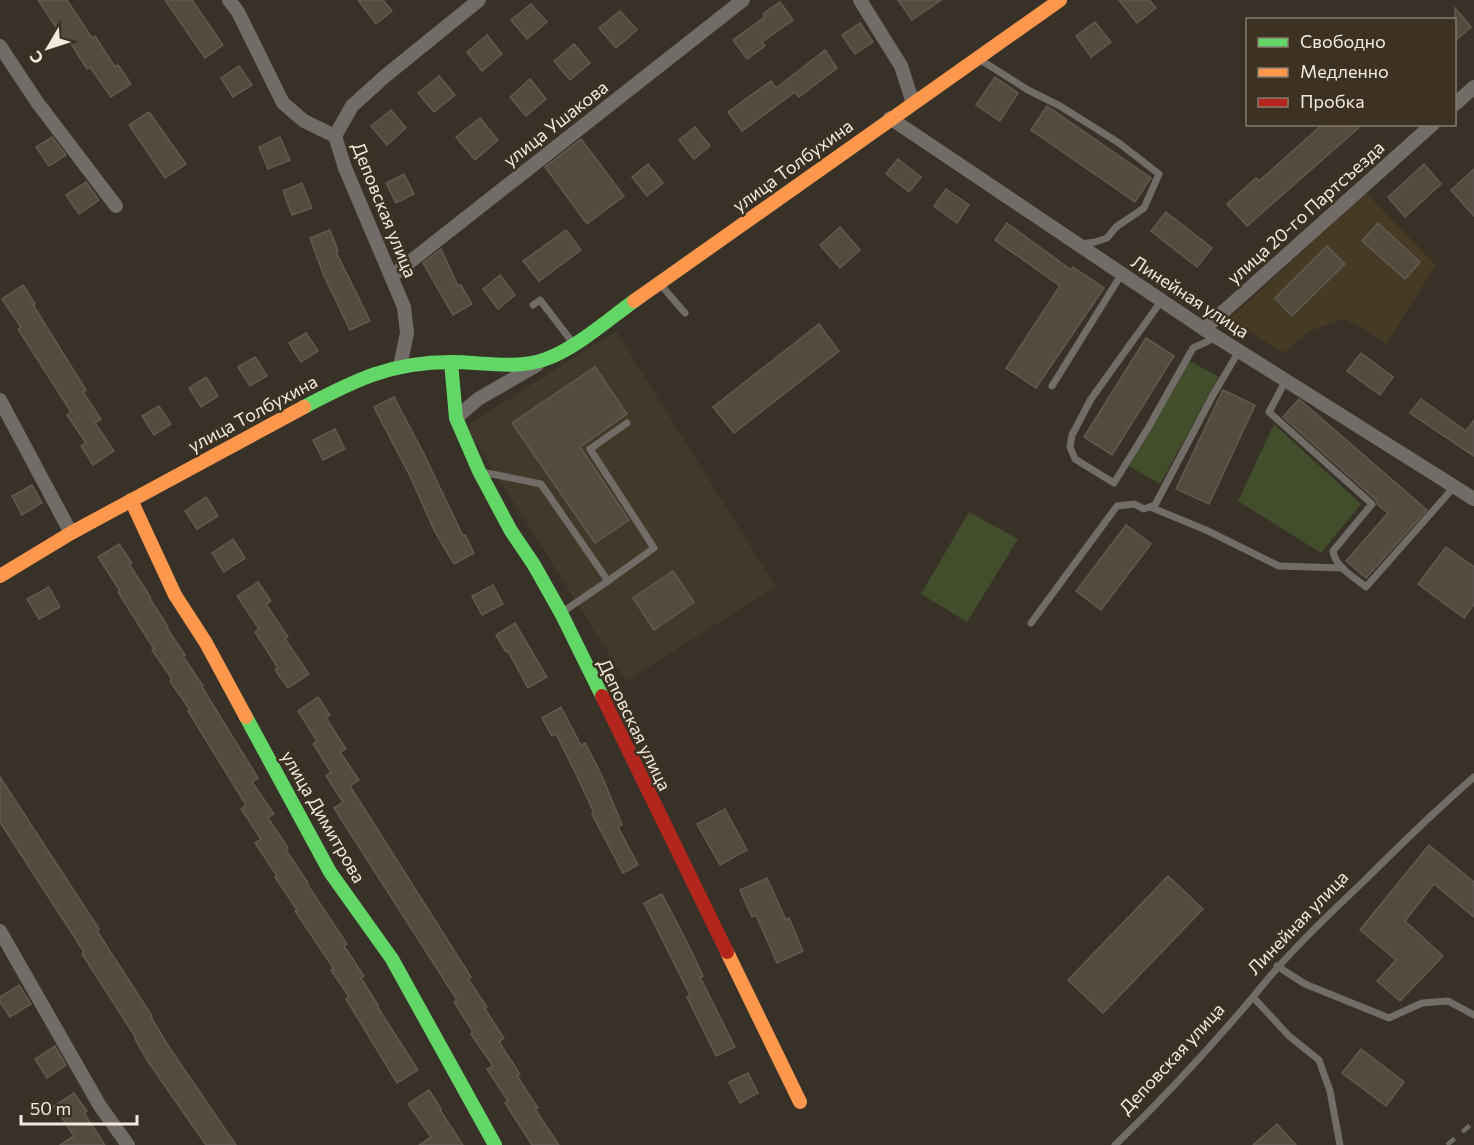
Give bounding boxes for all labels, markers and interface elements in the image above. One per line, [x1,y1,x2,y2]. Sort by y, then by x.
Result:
north arrow [18,18,78,78]
legend [1246,18,1456,126]
text: Свободно [1300,30,1386,52]
text: С [25,47,47,68]
text: Медленно [1300,60,1389,82]
street label: улица Ушакова [499,75,612,171]
text: Пробка [1300,90,1365,112]
street label: улица Толбухина [728,114,857,216]
street label: улица 20-го Партсъезда [1222,136,1388,289]
street label: Деповская улица [348,139,422,281]
street label: Линейная улица [1128,250,1253,342]
street label: улица Толбухина [184,370,321,456]
street label: Деповская улица [593,655,676,794]
street label: улица Димитрова [277,747,371,886]
street label: Линейная улица [1242,866,1352,979]
street label: Деповская улица [1114,998,1228,1119]
scale bar [21,1088,136,1126]
text: 50 m [30,1097,71,1119]

